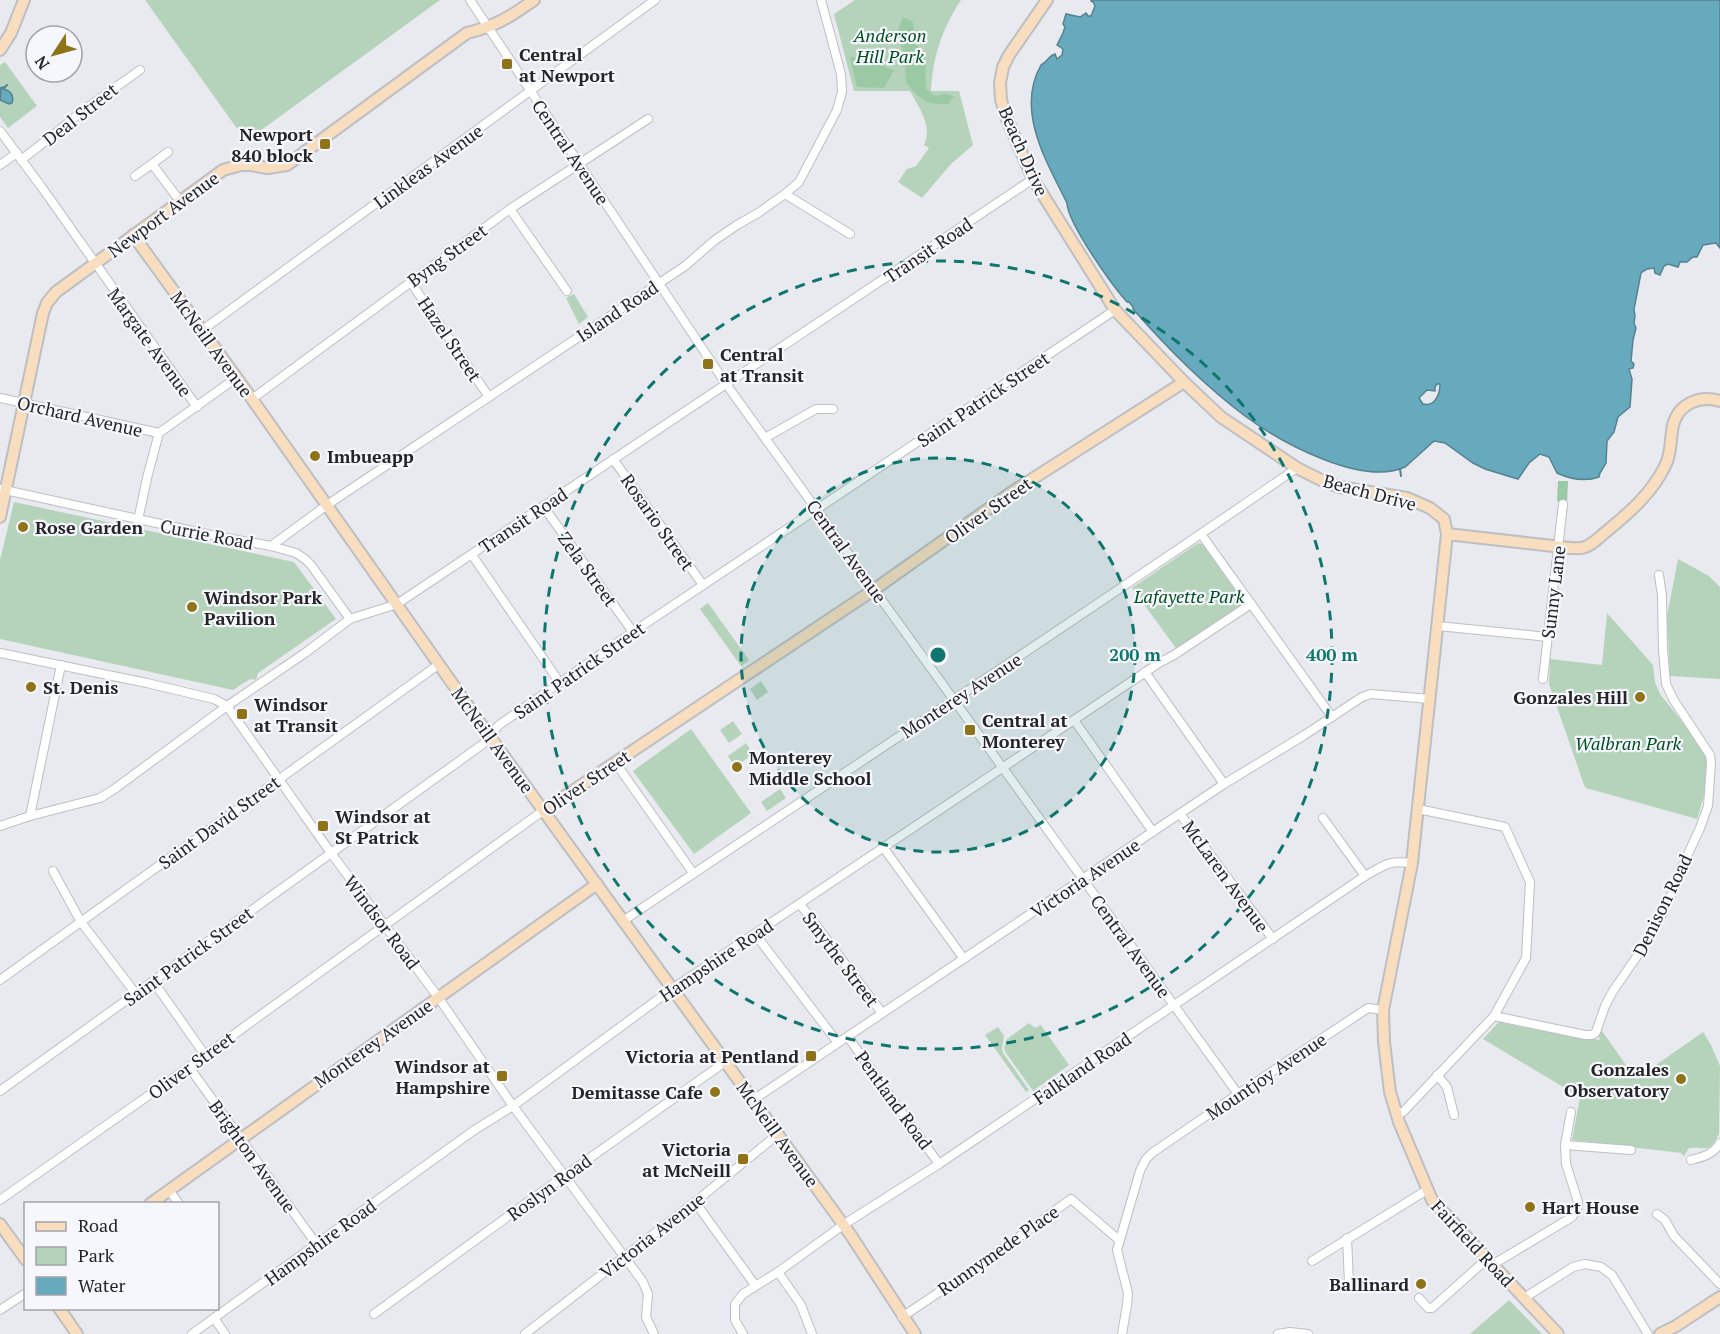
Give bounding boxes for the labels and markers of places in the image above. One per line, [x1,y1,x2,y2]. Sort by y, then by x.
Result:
place label: Central at Newport [519,42,615,87]
marker: Central at Newport [500,57,514,71]
place label: Newport 840 block [231,122,314,167]
marker: Newport 840 block [318,137,332,151]
place label: Central at Transit [720,342,804,387]
marker: Central at Transit [701,357,715,371]
place label: Imbueapp [327,444,414,468]
marker: Imbueapp [308,449,322,463]
place label: Rose Garden [35,515,143,539]
marker: Rose Garden [16,520,30,534]
place label: Windsor Park Pavilion [204,585,323,630]
marker: Windsor Park Pavilion [185,600,199,614]
centre of rings [928,645,948,665]
place label: St. Denis [43,675,118,699]
marker: St. Denis [24,680,38,694]
place label: Gonzales Hill [1513,685,1628,709]
marker: Gonzales Hill [1633,690,1647,704]
place label: Windsor at Transit [254,692,338,737]
marker: Windsor at Transit [235,707,249,721]
place label: Central at Monterey [982,708,1068,753]
marker: Central at Monterey [963,723,977,737]
place label: Monterey Middle School [749,745,871,790]
marker: Monterey Middle School [730,760,744,774]
place label: Windsor at St Patrick [335,804,431,849]
marker: Windsor at St Patrick [316,819,330,833]
place label: Victoria at Pentland [625,1044,799,1068]
marker: Victoria at Pentland [804,1049,818,1063]
place label: Windsor at Hampshire [394,1054,490,1099]
place label: Gonzales Observatory [1564,1057,1669,1102]
marker: Windsor at Hampshire [495,1069,509,1083]
marker: Gonzales Observatory [1674,1072,1688,1086]
place label: Demitasse Cafe [572,1080,703,1104]
marker: Demitasse Cafe [708,1085,722,1099]
place label: Victoria at McNeill [642,1137,731,1182]
marker: Victoria at McNeill [736,1152,750,1166]
place label: Hart House [1542,1195,1640,1219]
marker: Hart House [1523,1200,1537,1214]
place label: Ballinard [1329,1272,1409,1296]
marker: Ballinard [1414,1277,1428,1291]

